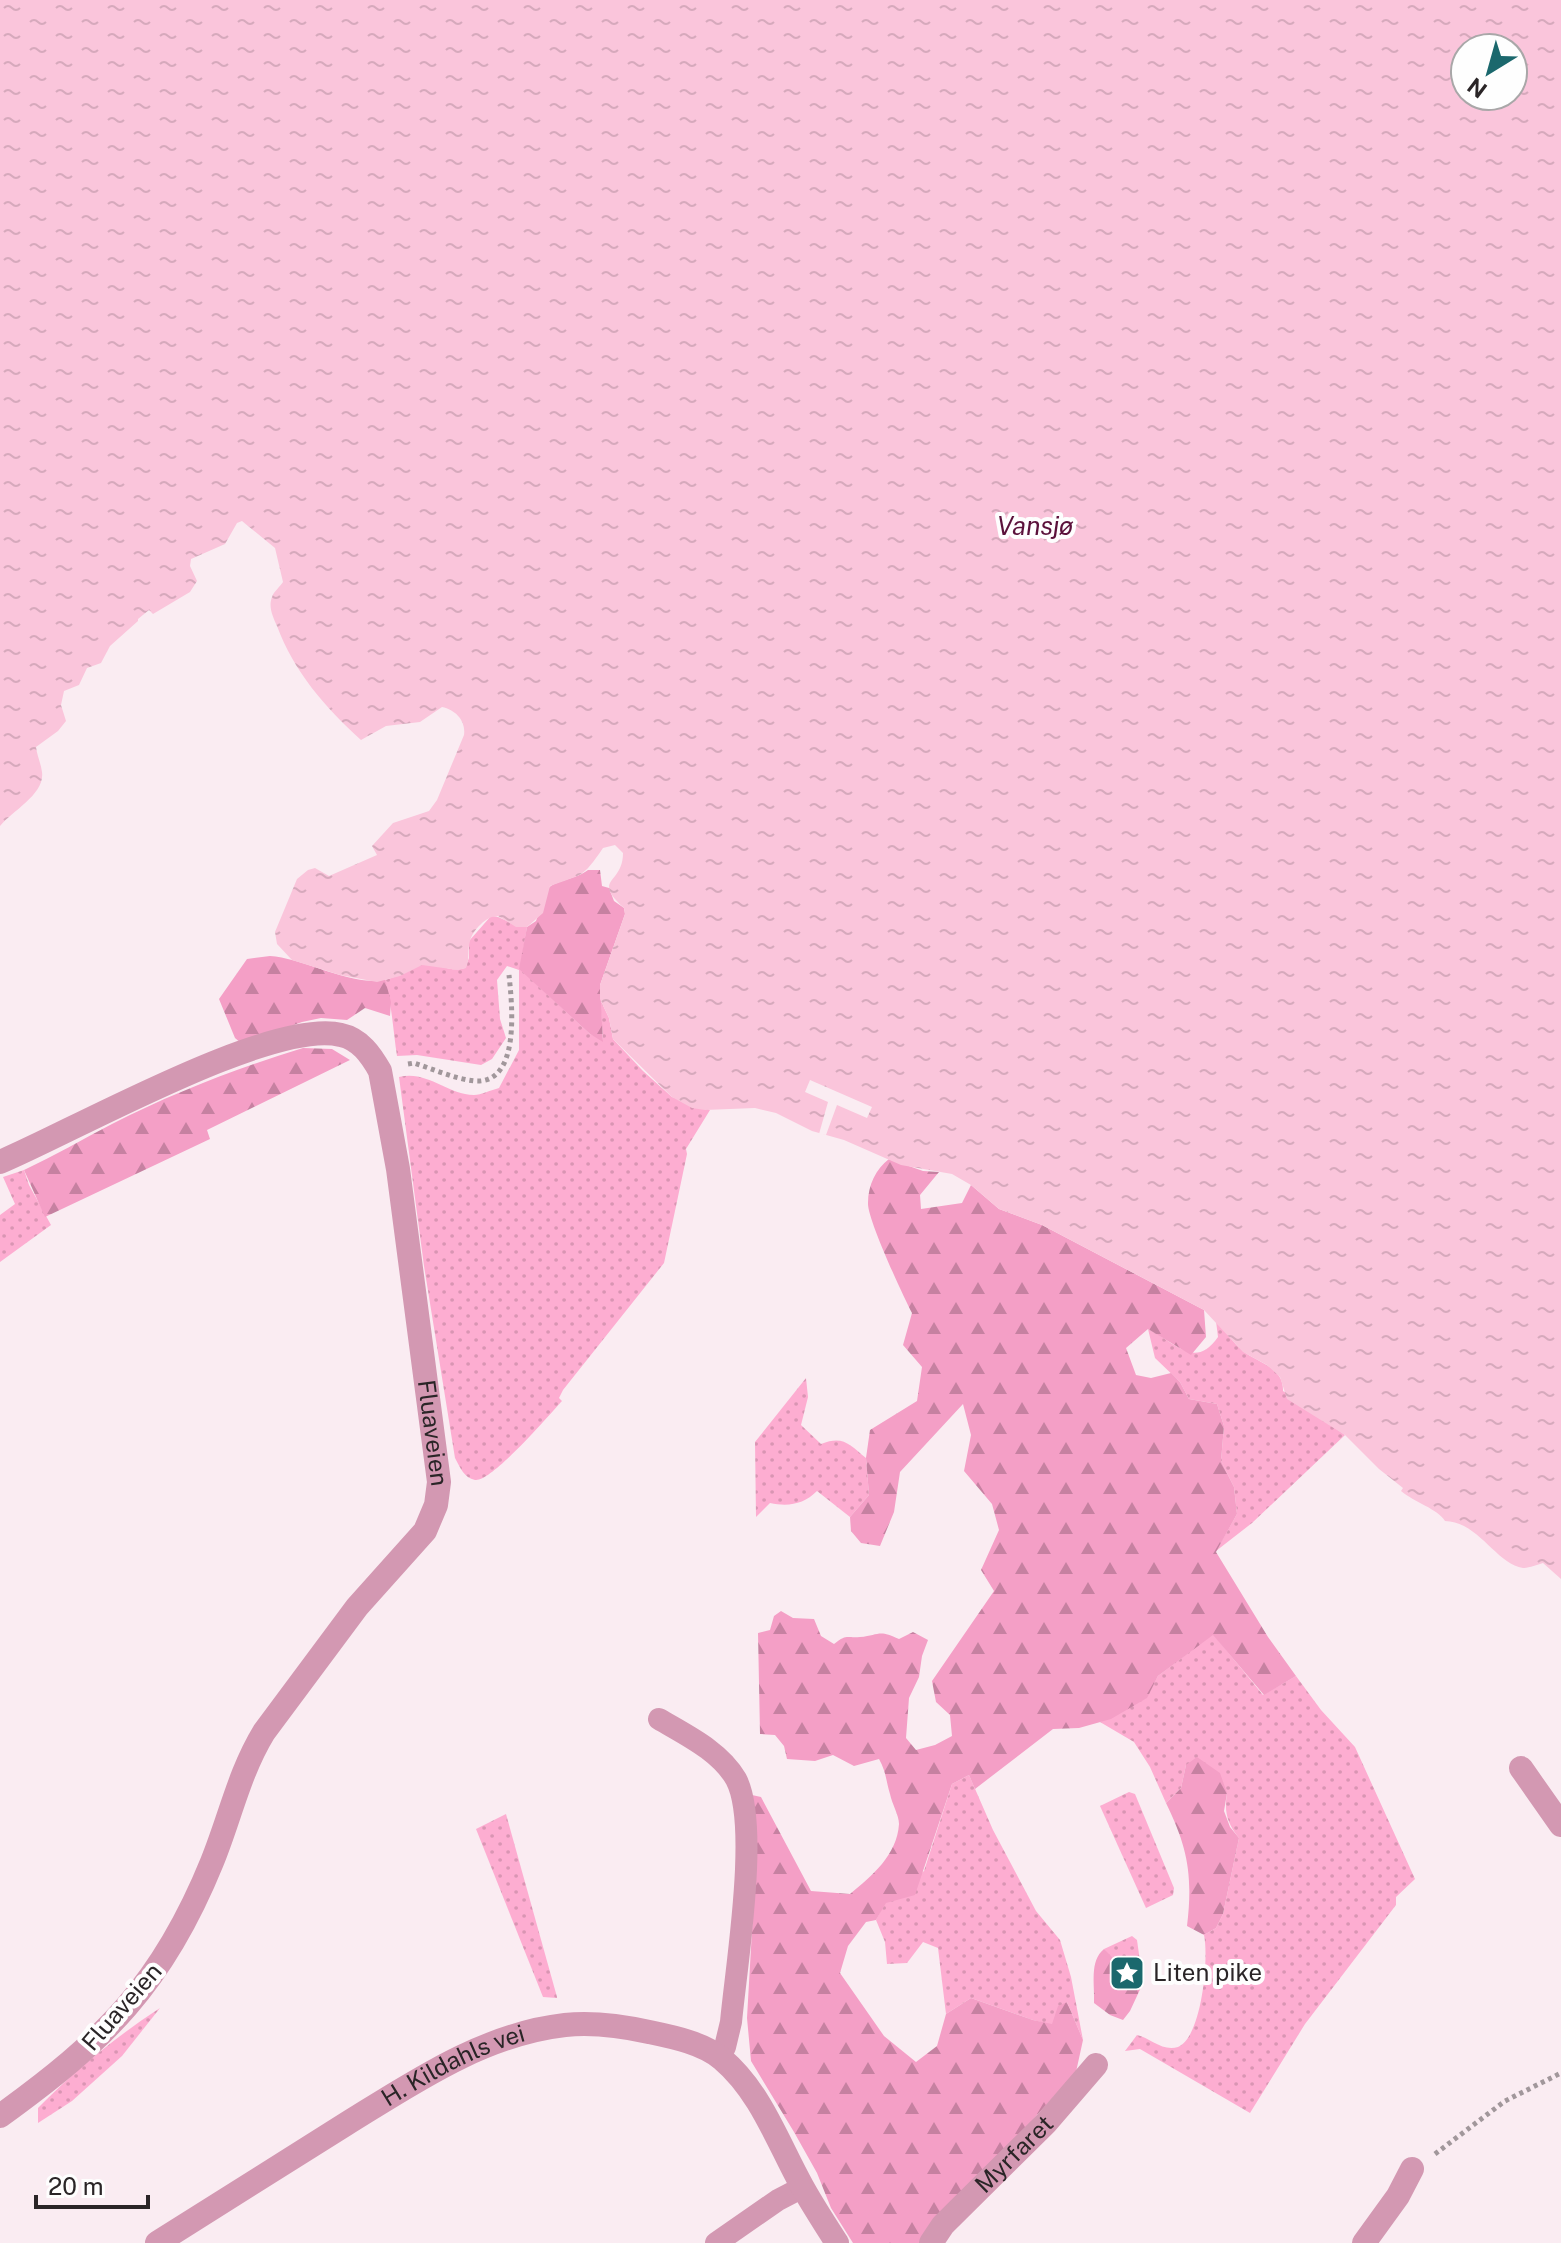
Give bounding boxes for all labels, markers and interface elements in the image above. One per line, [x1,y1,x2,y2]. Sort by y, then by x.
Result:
north arrow [1449,32,1529,112]
text: N [1462,72,1492,104]
water label: Vansjø [997,510,1074,541]
street label: Fluaveien [413,1378,454,1488]
place icon: Liten pike [1108,1954,1146,1992]
street label: Fluaveien [76,1957,167,2056]
place label: Liten pike [1153,1958,1262,1986]
street label: H. Kildahls vei [376,2018,528,2112]
street label: Myrfaret [969,2109,1058,2198]
scale bar [36,2159,148,2209]
text: 20 m [48,2172,104,2200]

